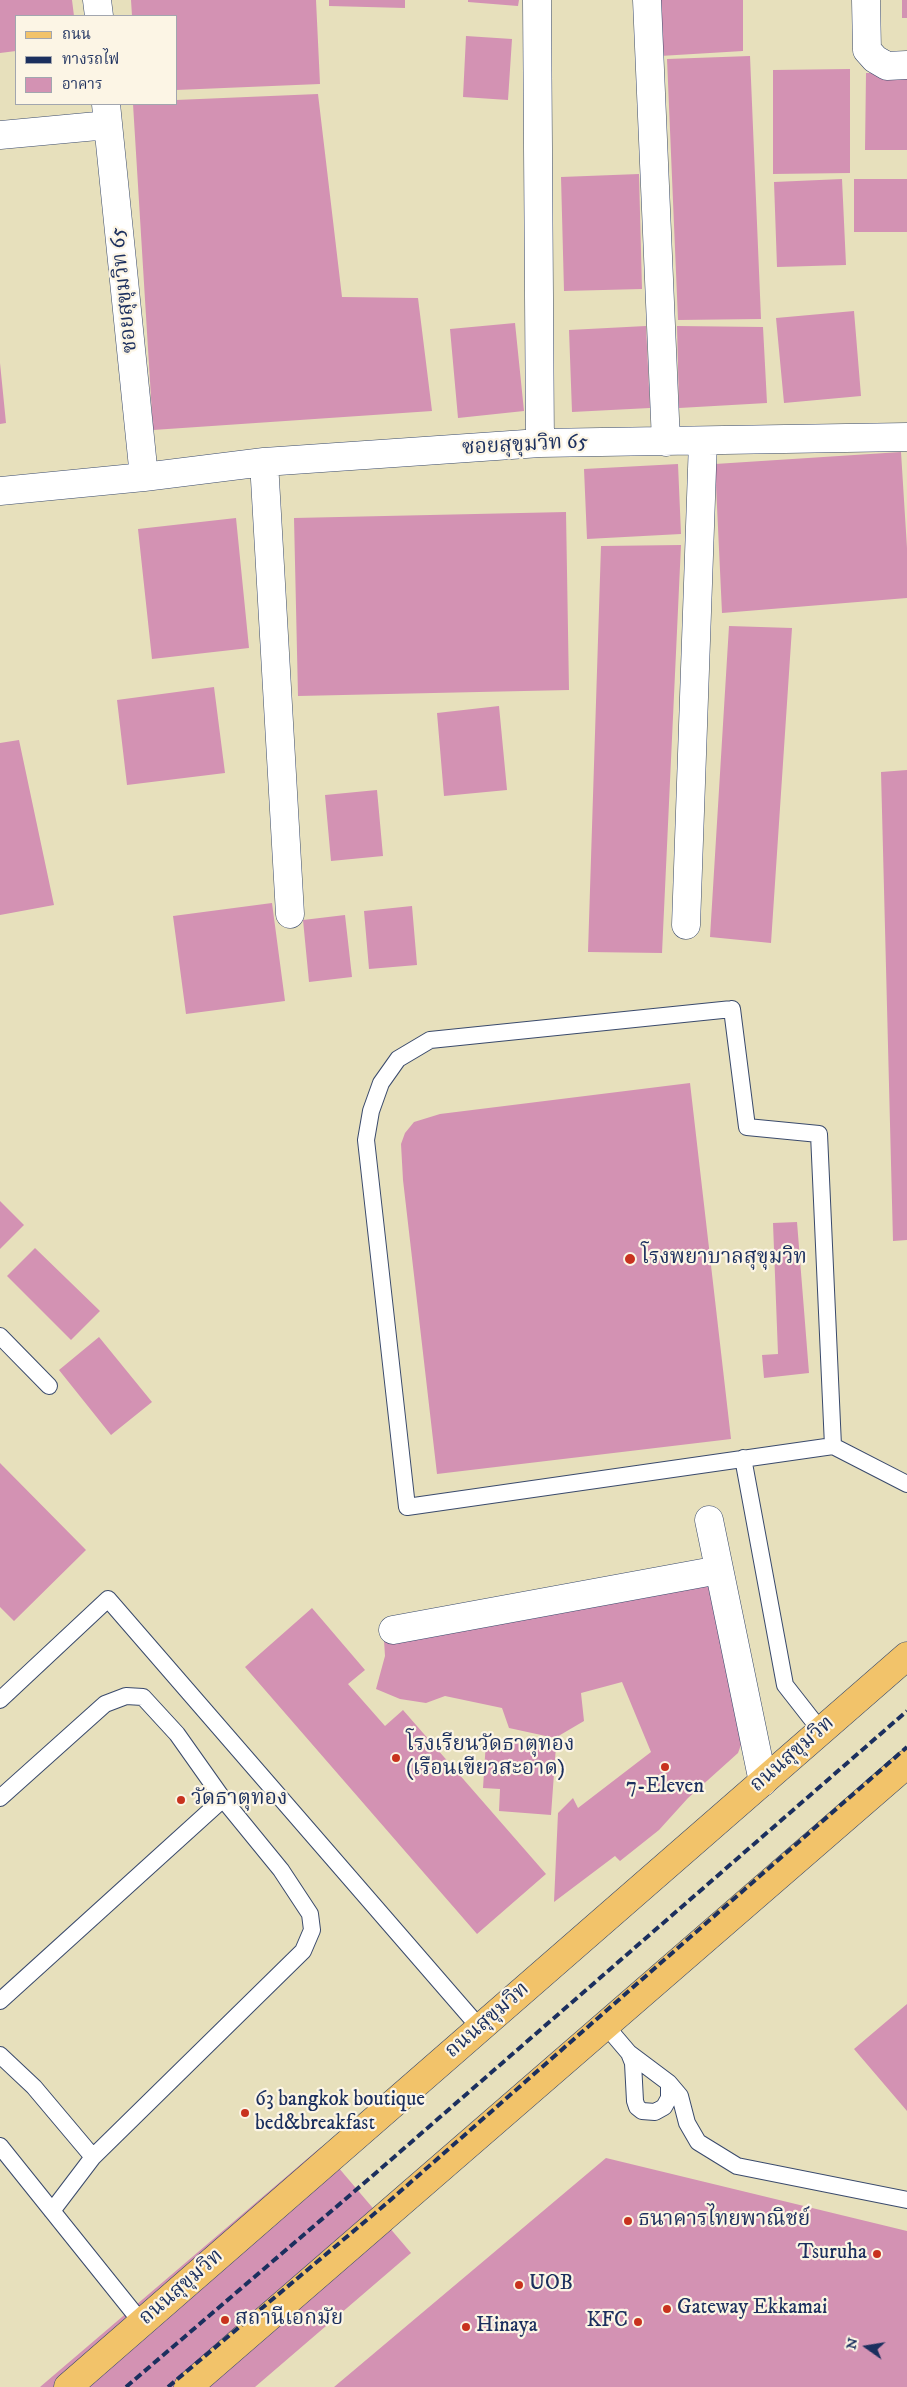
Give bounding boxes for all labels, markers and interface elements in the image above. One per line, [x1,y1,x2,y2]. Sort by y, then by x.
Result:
legend [15,15,178,105]
text: ถนน [62,25,91,44]
text: ทางรถไฟ [62,50,119,69]
text: อาคาร [62,75,102,94]
street label: ซอยสุขุมวิท 65 [106,226,144,354]
street label: ซอยสุขุมวิท 65 [461,430,589,462]
place label: โรงพยาบาลสุขุมวิท [641,1246,807,1272]
marker: โรงพยาบาลสุขุมวิท [623,1252,637,1266]
street label: ถนนสุขุมวิท [746,1712,840,1798]
place label: โรงเรียนวัดธาตุทอง (เรือนเขียวสะอาด) [406,1733,574,1783]
marker: โรงเรียนวัดธาตุทอง (เรือนเขียวสะอาด) [390,1752,402,1764]
marker: 7-Eleven [659,1761,671,1773]
place label: 7-Eleven [626,1775,704,1801]
place label: วัดธาตุทอง [191,1787,287,1813]
marker: วัดธาตุทอง [175,1794,187,1806]
street label: ถนนสุขุมวิท [441,1978,535,2064]
place label: 63 bangkok boutique bed&breakfast [255,2088,425,2138]
marker: 63 bangkok boutique bed&breakfast [239,2107,251,2119]
place label: ธนาคารไทยพาณิชย์ [638,2208,810,2234]
marker: ธนาคารไทยพาณิชย์ [622,2215,634,2227]
place label: Tsuruha [798,2241,867,2267]
street label: ถนนสุขุมวิท [135,2245,229,2331]
marker: Tsuruha [871,2248,883,2260]
place label: UOB [529,2272,573,2298]
marker: UOB [513,2279,525,2291]
place label: Gateway Ekkamai [677,2296,827,2322]
marker: Gateway Ekkamai [661,2303,673,2315]
place label: สถานีเอกมัย [235,2307,343,2333]
place label: KFC [586,2309,628,2335]
marker: สถานีเอกมัย [219,2314,231,2326]
place label: Hinaya [476,2314,538,2340]
marker: KFC [632,2316,644,2328]
marker: Hinaya [460,2321,472,2333]
north arrow [842,2322,892,2372]
text: N [842,2336,862,2351]

